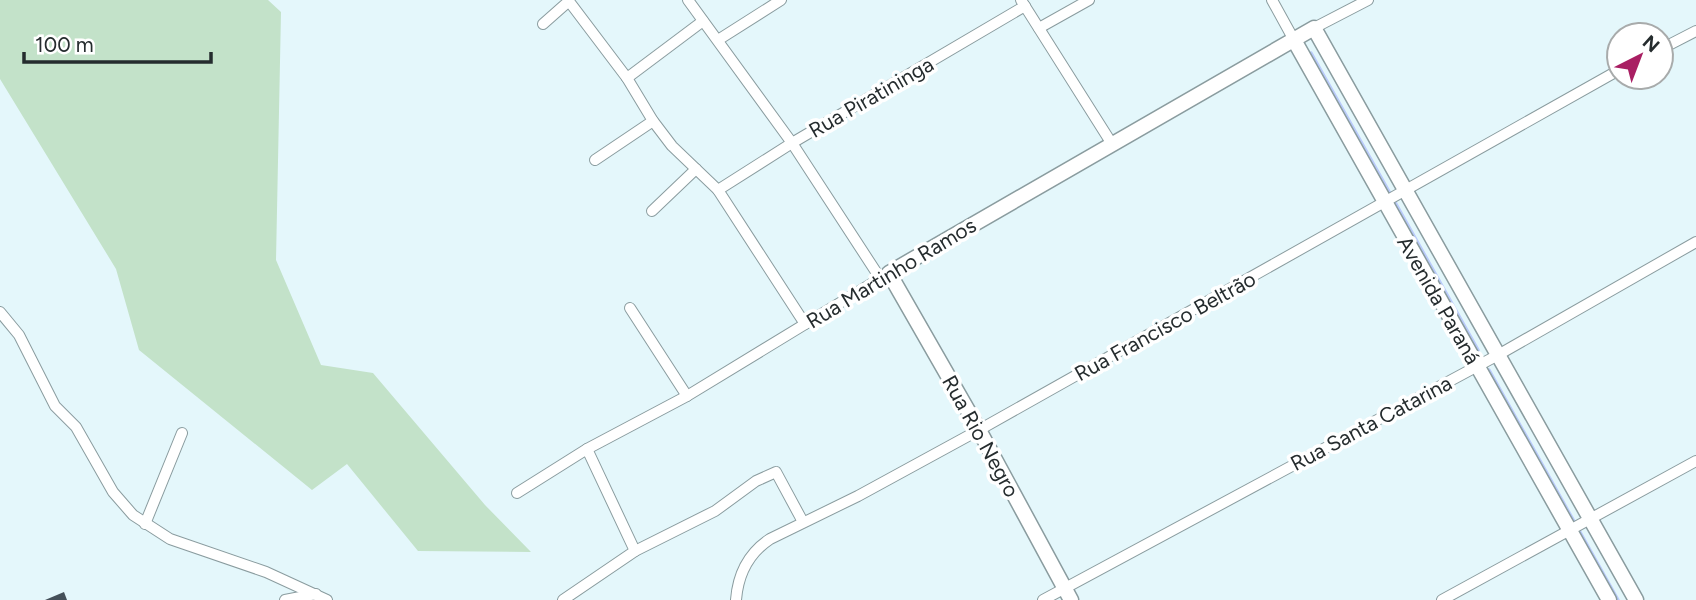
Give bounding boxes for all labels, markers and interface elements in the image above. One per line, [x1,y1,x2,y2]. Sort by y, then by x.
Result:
scale bar [24,21,212,65]
north arrow [1605,21,1675,91]
text: N [1638,30,1664,57]
text: 100 m [35,32,94,57]
street label: Rua Piratininga [804,51,938,143]
street label: Rua Martinho Ramos [802,212,980,334]
street label: Avenida Paraná [1392,231,1486,369]
street label: Rua Francisco Beltrão [1070,266,1260,386]
street label: Rua Santa Catarina [1286,370,1456,476]
street label: Rua Rio Negro [937,371,1025,501]

